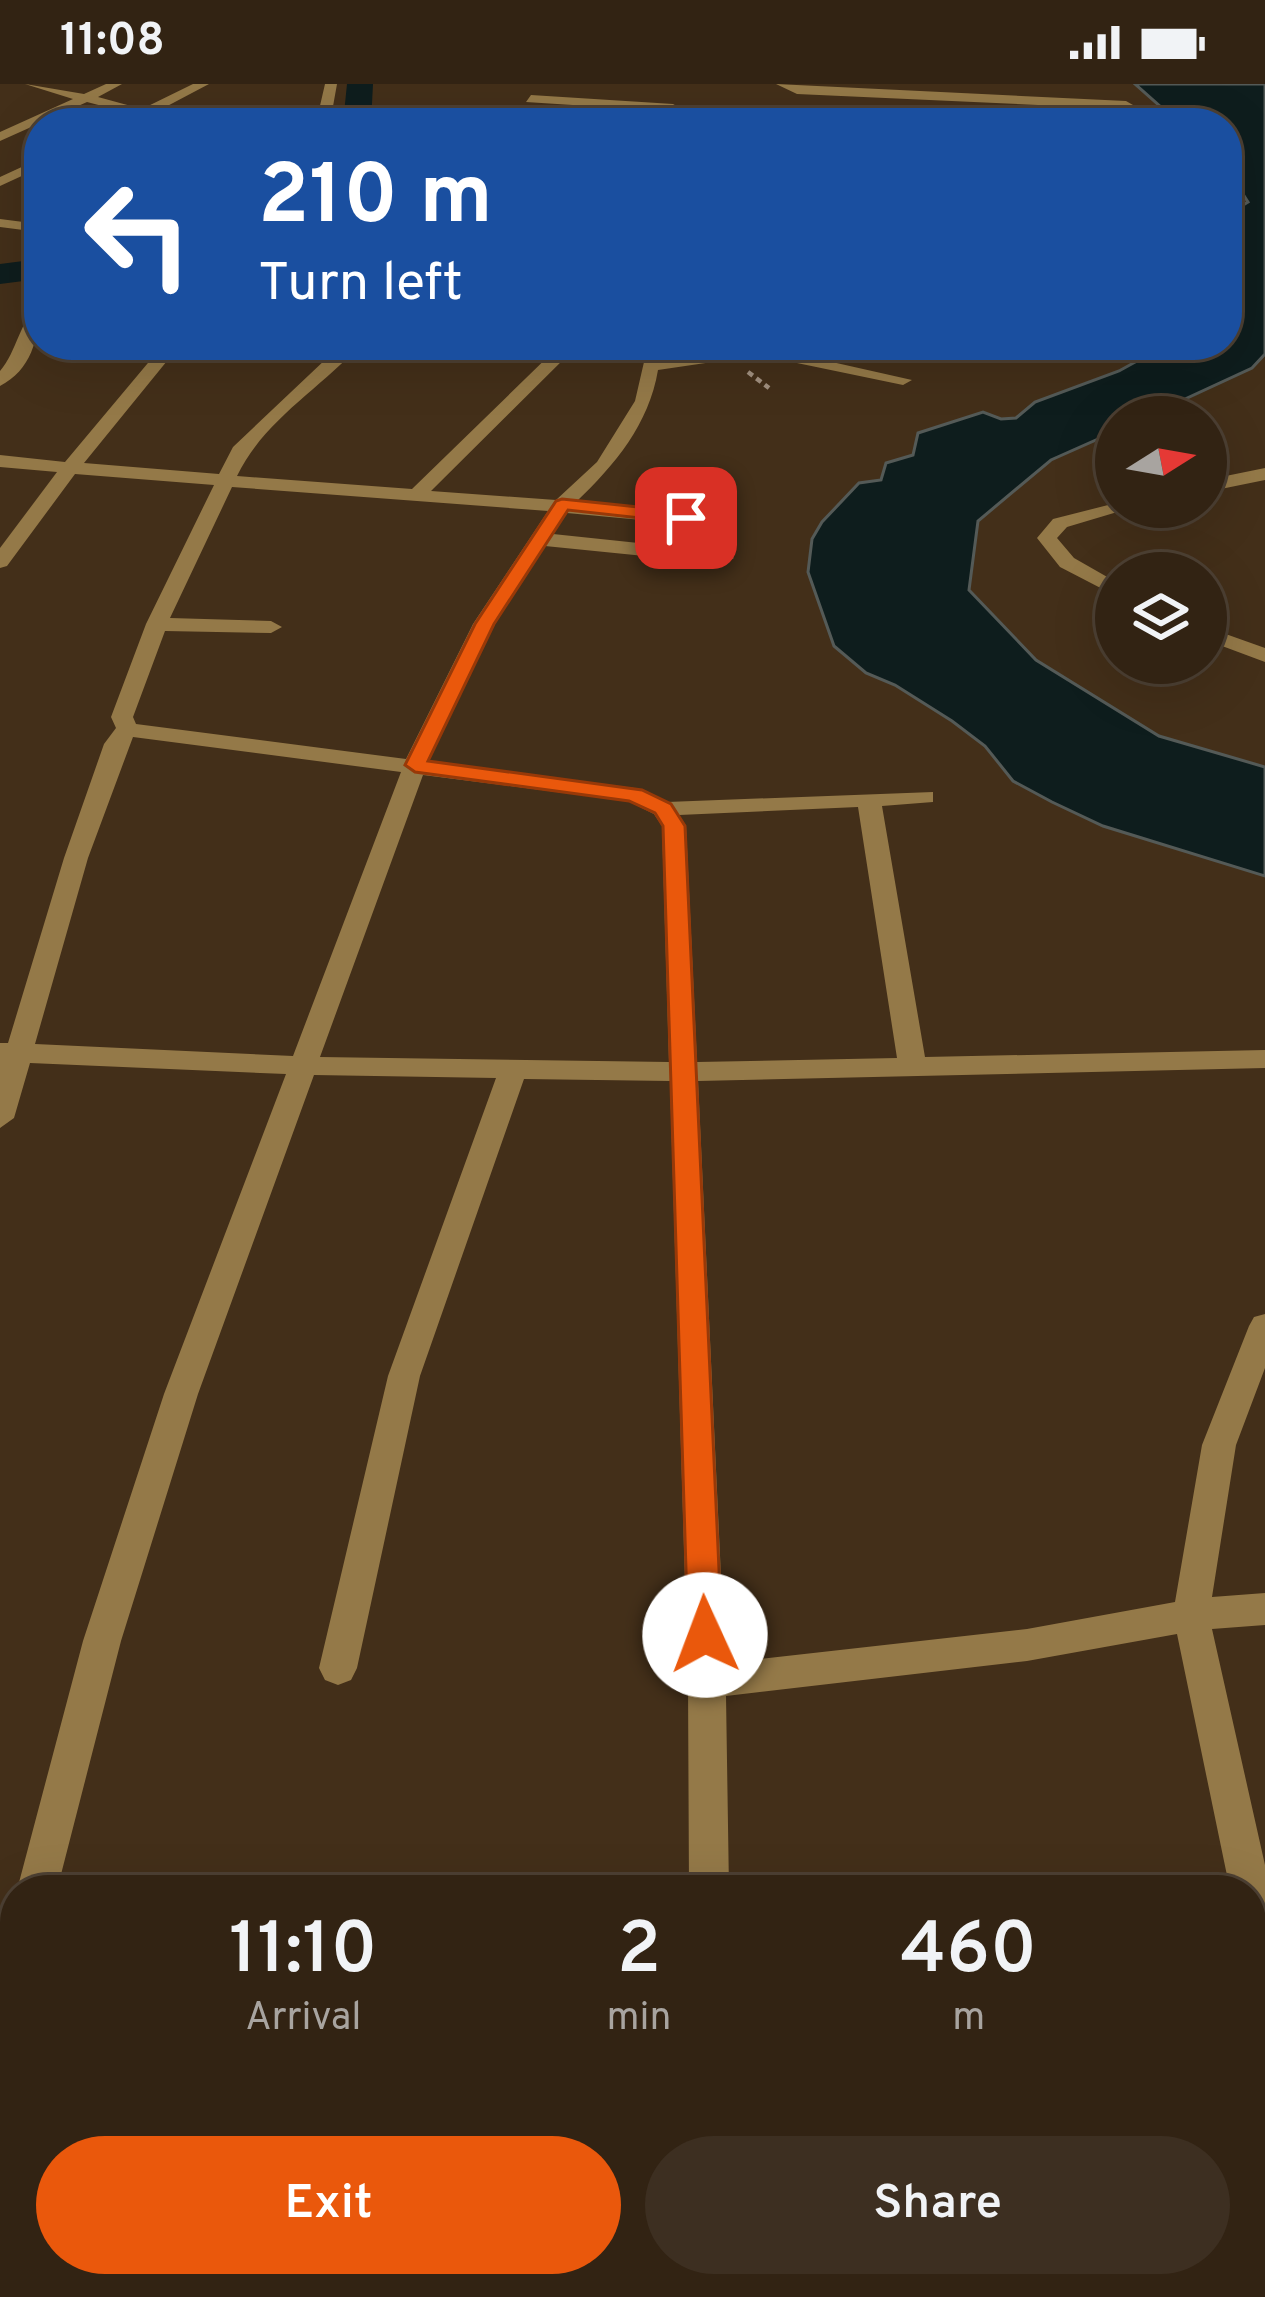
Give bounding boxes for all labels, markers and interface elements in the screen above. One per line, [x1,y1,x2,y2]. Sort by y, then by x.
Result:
text: 11:08 [60,14,165,71]
text: 210 m [258,147,493,253]
icon: left [60,156,216,312]
text: Turn left [258,251,463,320]
north arrow [1095,396,1227,528]
map controls [1095,396,1227,684]
pin [635,467,737,569]
icon: arrive [653,485,719,551]
button: layers [1095,552,1227,684]
position arrow [642,1572,768,1698]
text: 11:10 [229,1907,378,1999]
text: 2 [617,1907,661,1999]
text: 460 [900,1907,1037,1999]
text: Arrival [245,1995,361,2044]
text: min [607,1995,671,2044]
text: m [952,1995,985,2044]
button: Exit [36,2136,621,2274]
button: Share [645,2136,1230,2274]

